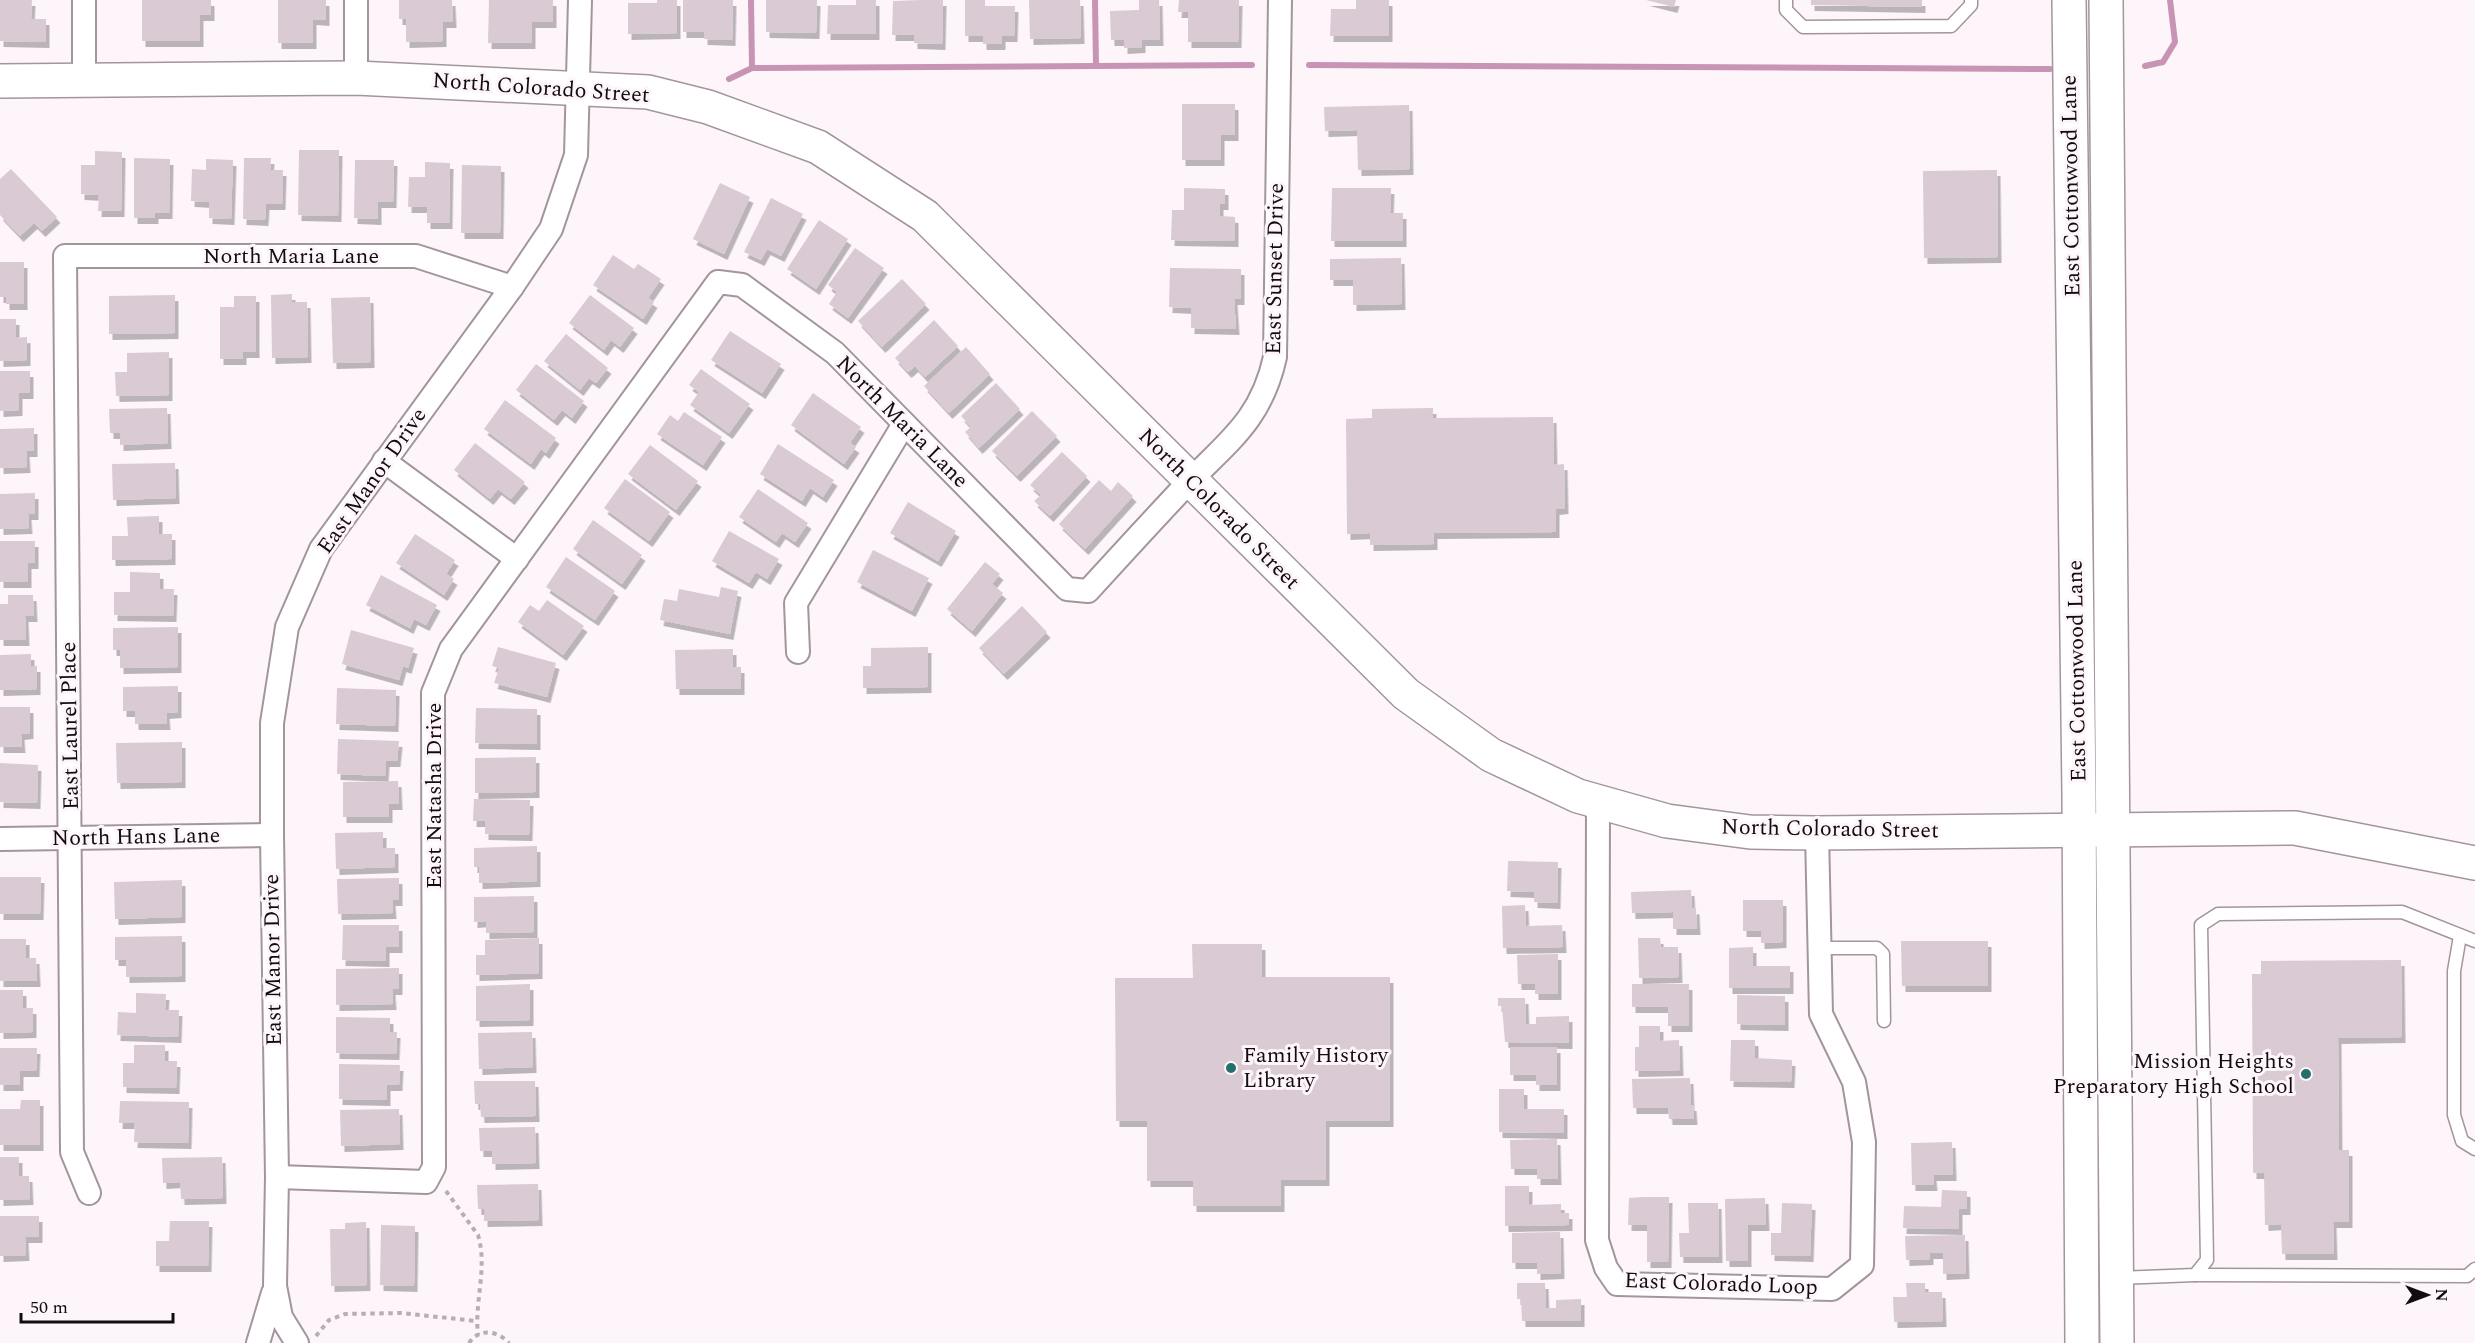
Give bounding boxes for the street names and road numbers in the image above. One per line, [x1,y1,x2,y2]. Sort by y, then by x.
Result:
street label: North Colorado Street [431,64,651,112]
street label: East Cottonwood Lane [2053,75,2089,297]
street label: East Sunset Drive [1257,183,1293,355]
street label: North Maria Lane [203,240,379,273]
street label: North Maria Lane [828,348,976,496]
street label: East Manor Drive [309,401,435,561]
street label: North Colorado Street [1130,420,1308,598]
street label: East Cottonwood Lane [2059,560,2095,782]
street label: East Laurel Place [52,641,88,811]
street label: East Natasha Drive [418,703,451,889]
street label: North Colorado Street [1721,811,1939,847]
street label: North Hans Lane [51,819,221,855]
street label: East Manor Drive [255,874,291,1046]
street label: East Colorado Loop [1624,1264,1818,1304]

